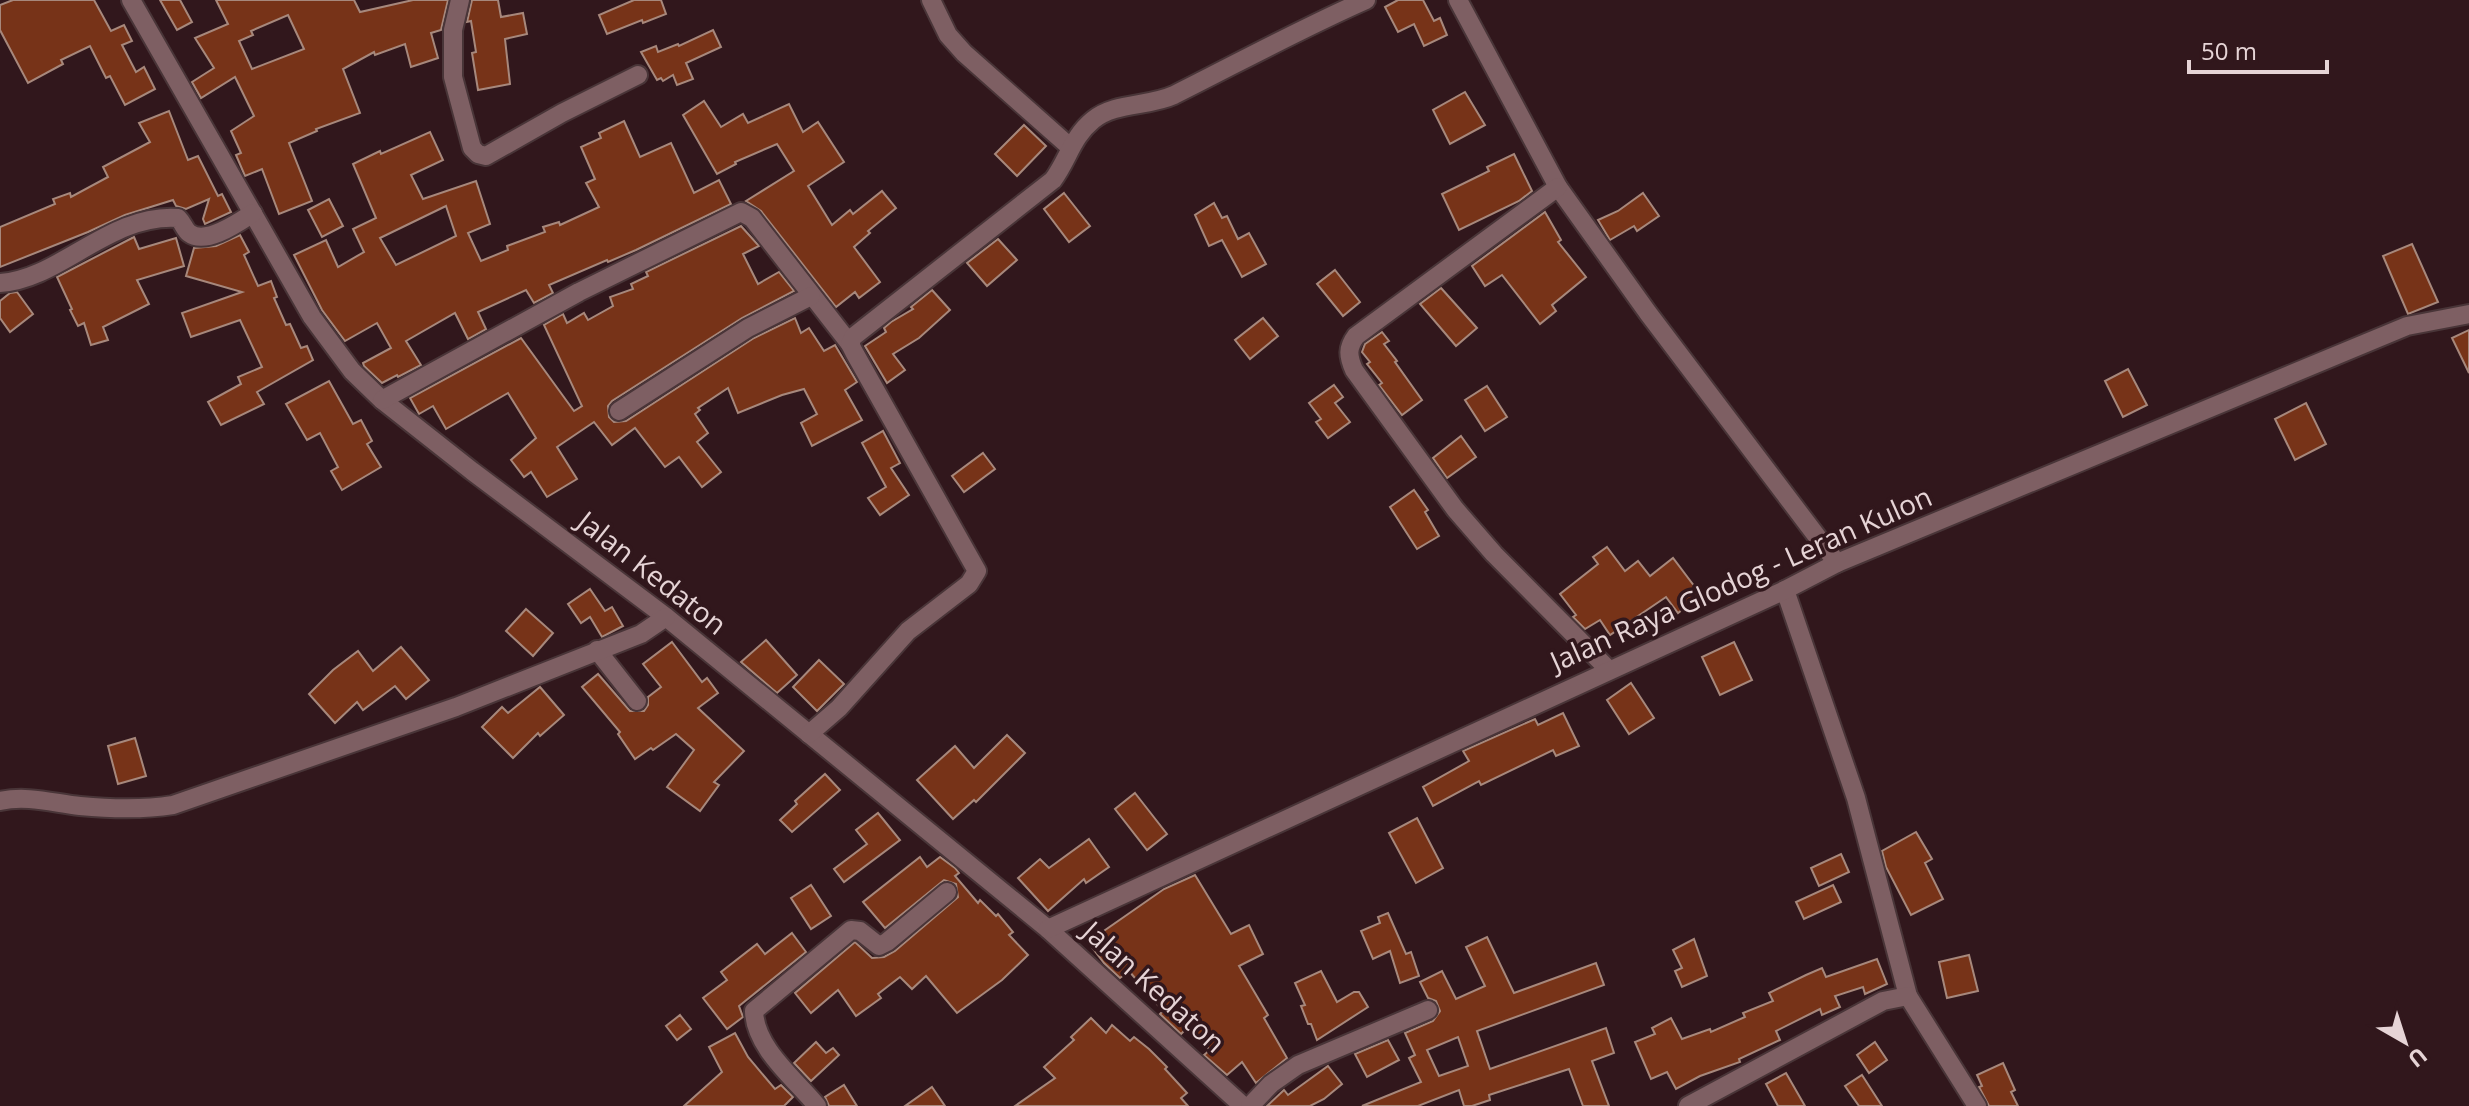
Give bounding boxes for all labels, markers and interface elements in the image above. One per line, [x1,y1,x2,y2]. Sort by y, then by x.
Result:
scale bar [2189,24,2327,74]
text: 50 m [2201,34,2257,67]
street label: Jalan Raya Glodog - Leran Kulon [1541,477,1937,681]
street label: Jalan Kedaton [568,500,735,643]
street label: Jalan Kedaton [1073,910,1234,1060]
north arrow [2365,1002,2445,1082]
text: U [2402,1041,2434,1075]

